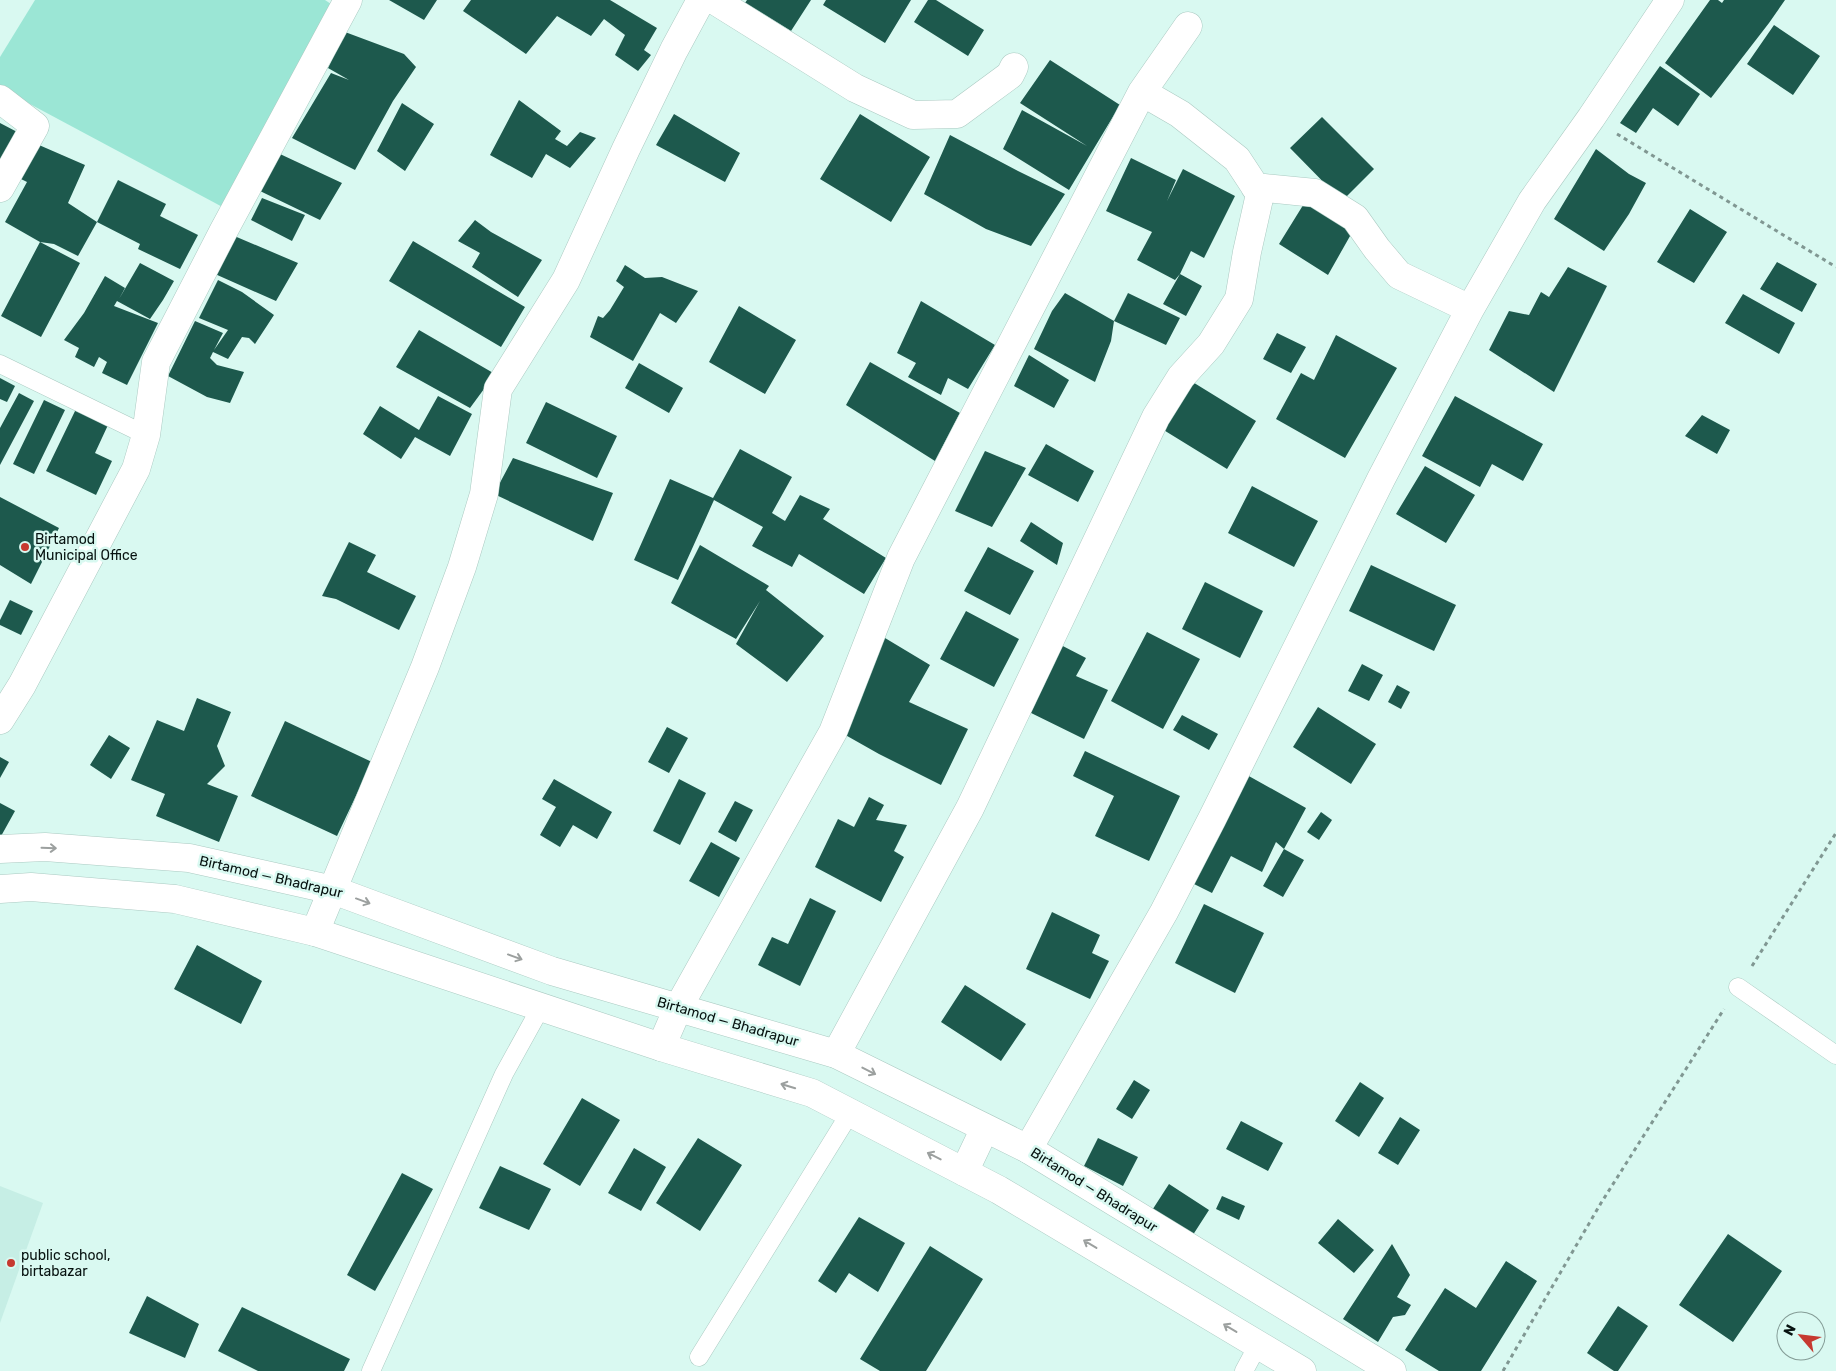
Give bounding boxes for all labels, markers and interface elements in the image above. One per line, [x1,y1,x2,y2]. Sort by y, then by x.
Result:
place label: Birtamod Municipal Office [35,531,138,564]
marker: Birtamod Municipal Office [19,541,31,553]
one-way arrow [40,843,56,853]
street label: Birtamod — Bhadrapur [198,852,345,902]
one-way arrow [355,897,370,906]
one-way arrow [507,953,523,962]
street label: Birtamod — Bhadrapur [655,994,801,1051]
one-way arrow [862,1066,877,1076]
one-way arrow [780,1080,796,1090]
street label: Birtamod — Bhadrapur [1027,1144,1161,1236]
one-way arrow [926,1151,941,1161]
one-way arrow [1084,1239,1098,1249]
place label: public school, birtabazar [21,1247,110,1280]
marker: public school, birtabazar [5,1257,17,1269]
north arrow [1776,1311,1826,1361]
one-way arrow [1223,1322,1237,1332]
text: N [1780,1322,1800,1339]

